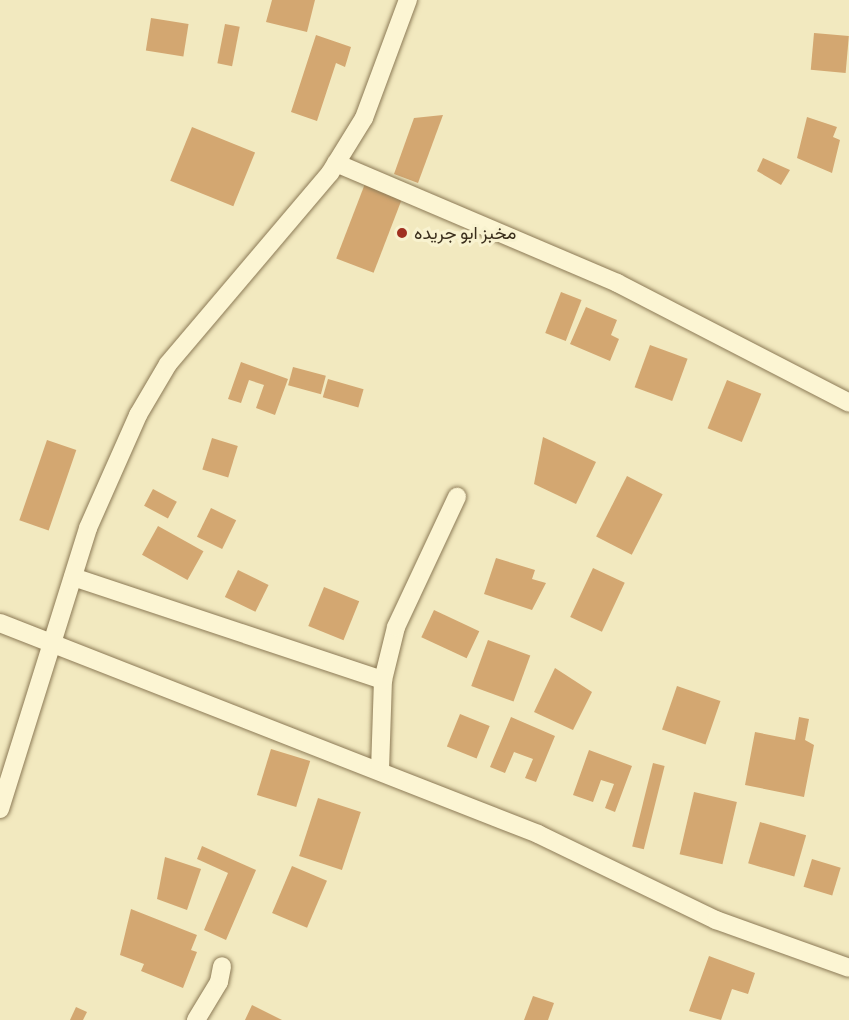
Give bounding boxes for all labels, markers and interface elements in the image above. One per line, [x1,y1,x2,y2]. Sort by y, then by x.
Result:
place label: مخبز ابو جريده [414,222,516,244]
marker: مخبز ابو جريده [395,226,409,240]

